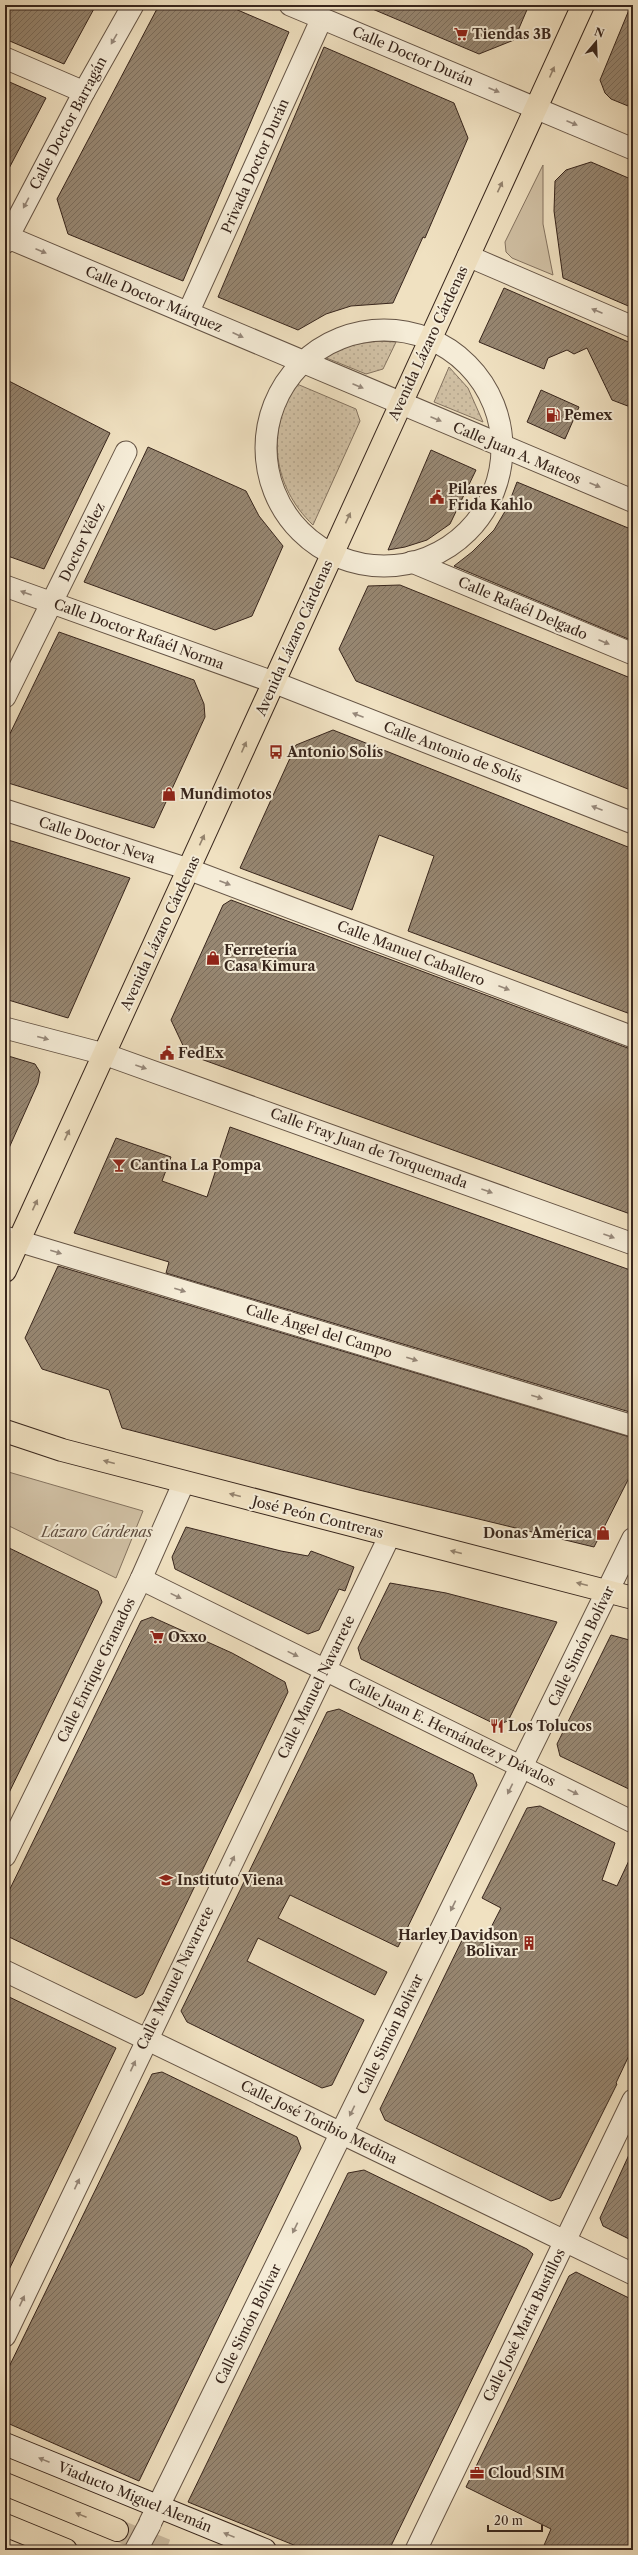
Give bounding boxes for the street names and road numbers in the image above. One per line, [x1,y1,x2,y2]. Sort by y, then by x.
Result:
street label: Calle Doctor Durán [350,22,477,90]
street label: Calle Doctor Barragán [25,53,111,193]
street label: Privada Doctor Durán [217,96,293,236]
street label: Calle Doctor Márquez [83,262,225,336]
street label: Avenida Lázaro Cárdenas [384,263,472,424]
street label: Calle Juan A. Mateos [450,418,584,488]
street label: Doctor Vélez [55,500,109,584]
street label: Avenida Lázaro Cárdenas [251,557,337,720]
street label: Calle Rafaél Delgado [456,573,590,643]
street label: Calle Doctor Rafaél Norma [51,595,227,673]
street label: Calle Antonio de Solís [381,717,525,787]
street label: Calle Doctor Neva [36,813,158,868]
street label: Avenida Lázaro Cárdenas [116,853,204,1014]
street label: Calle Manuel Caballero [334,916,488,990]
street label: Calle Fray Juan de Torquemada [268,1104,471,1192]
street label: Calle Ángel del Campo [244,1300,394,1362]
street label: José Peón Contreras [248,1491,386,1542]
street label: Calle Simón Bolívar [544,1583,618,1709]
street label: Calle Enrique Granados [53,1595,139,1745]
street label: Calle Manuel Navarrete [273,1612,359,1762]
street label: Calle Juan E. Hernández y Dávalos [345,1674,559,1790]
street label: Calle Manuel Navarrete [132,1903,218,2053]
street label: Calle Simón Bolívar [353,1971,427,2097]
street label: Calle José Toribio Medina [238,2076,401,2168]
street label: Calle José María Bustillos [479,2245,569,2405]
street label: Calle Simón Bolívar [211,2261,285,2387]
street label: Viaducto Miguel Alemán [54,2457,215,2536]

